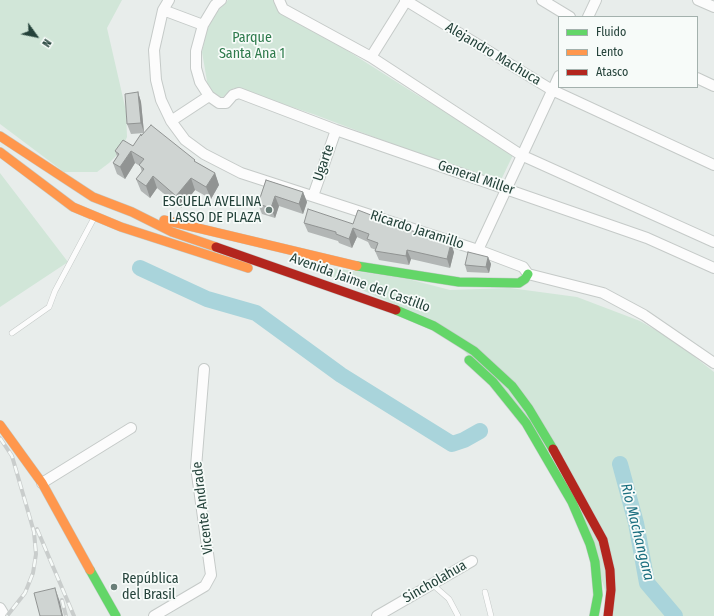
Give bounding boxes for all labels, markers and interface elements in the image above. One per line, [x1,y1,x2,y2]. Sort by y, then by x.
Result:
north arrow [16,16,56,56]
legend [558,16,698,88]
street label: Alejandro Machuca [442,19,544,89]
text: Fluido [596,25,626,39]
park label: Parque Santa Ana 1 [219,30,285,62]
text: N [39,37,54,49]
text: Lento [596,45,623,59]
text: Atasco [596,65,628,79]
street label: Ugarte [310,143,338,183]
street label: General Miller [435,157,517,199]
place label: ESCUELA AVELINA LASSO DE PLAZA [162,194,261,226]
marker: ESCUELA AVELINA LASSO DE PLAZA [264,205,274,215]
street label: Ricardo Jaramillo [368,207,466,253]
street label: Avenida Jaime del Castillo [288,250,432,316]
street label: Vicente Andrade [189,461,217,555]
water label: Rio Machangara [616,481,658,583]
street label: Sincholahua [400,557,470,607]
place label: República del Brasil [122,571,178,604]
marker: República del Brasil [109,582,119,592]

